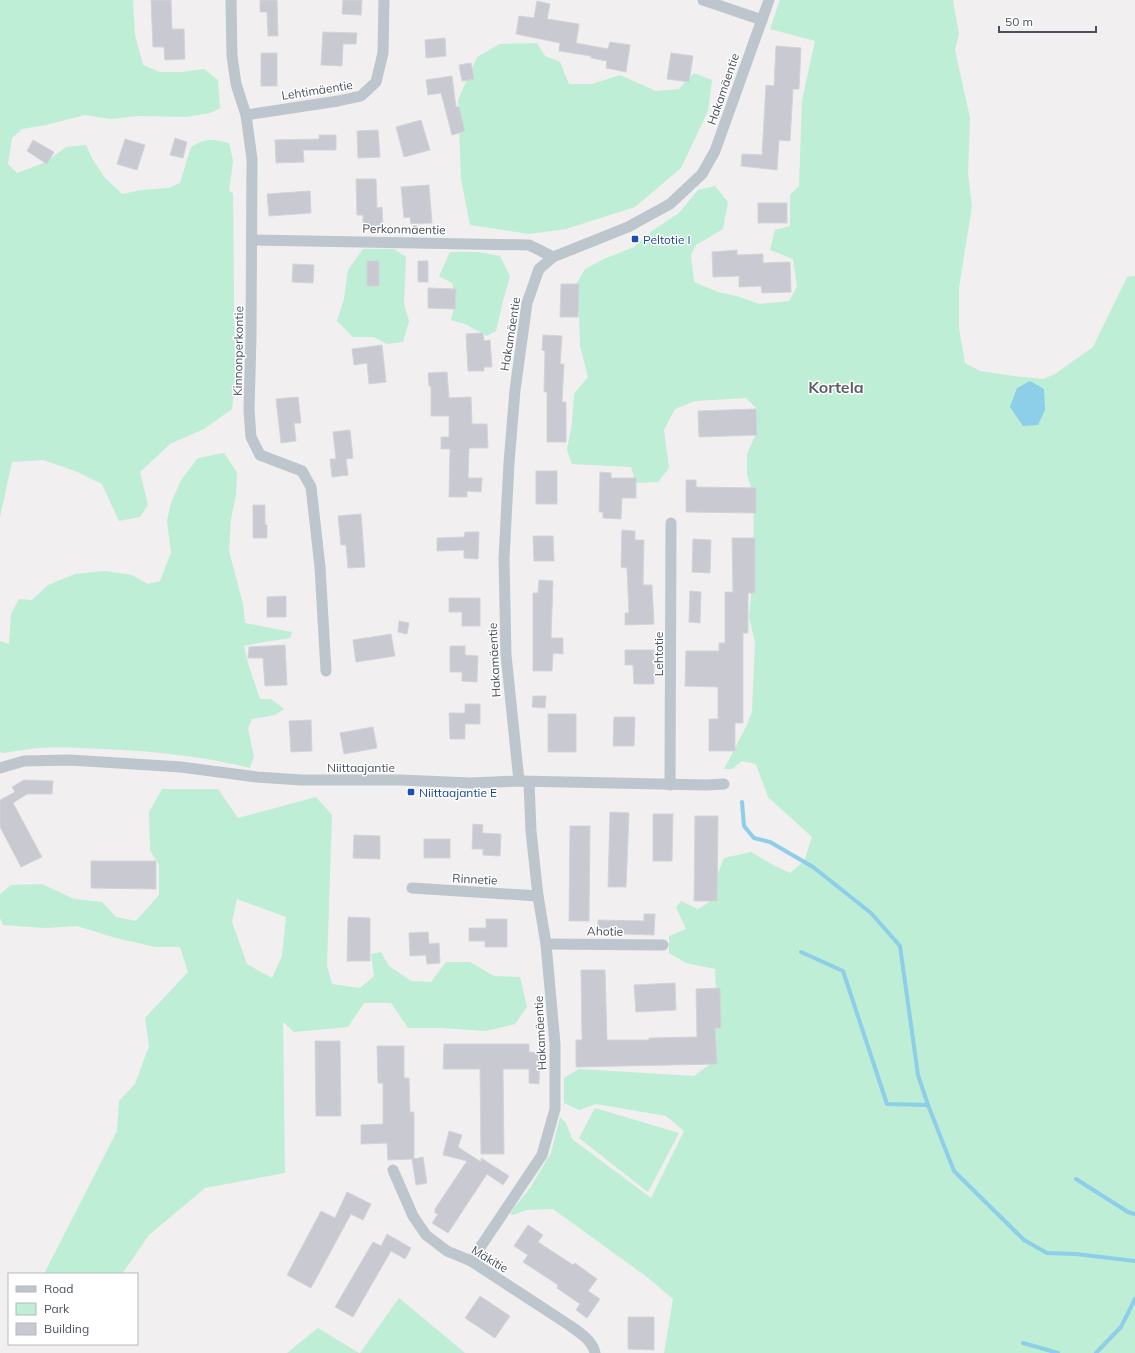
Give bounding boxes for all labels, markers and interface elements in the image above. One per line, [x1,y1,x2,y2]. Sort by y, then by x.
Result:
scale bar [999,8,1096,34]
text: 50 m [1005,14,1033,29]
street label: Hakamäentie [704,51,742,127]
street label: Lehtimäentie [280,77,354,103]
street label: Perkonmäentie [362,221,446,237]
place label: Peltotie I [643,232,691,247]
marker: Peltotie I [630,234,640,244]
street label: Hakamäentie [497,296,523,372]
street label: Kinnonperkontie [230,306,246,396]
district label: Kortela [808,377,864,397]
street label: Hakamäentie [485,622,503,698]
street label: Lehtotie [651,632,666,676]
street label: Niittaajantie [327,760,395,775]
place label: Niittaajantie E [419,785,497,800]
marker: Niittaajantie E [406,787,416,797]
street label: Rinnetie [452,870,498,888]
street label: Ahotie [587,923,623,939]
street label: Hakamäentie [531,995,549,1071]
street label: Mäkitie [469,1242,511,1276]
legend [8,1273,138,1345]
text: Road [44,1281,73,1296]
text: Park [44,1301,70,1316]
text: Building [44,1321,89,1336]

